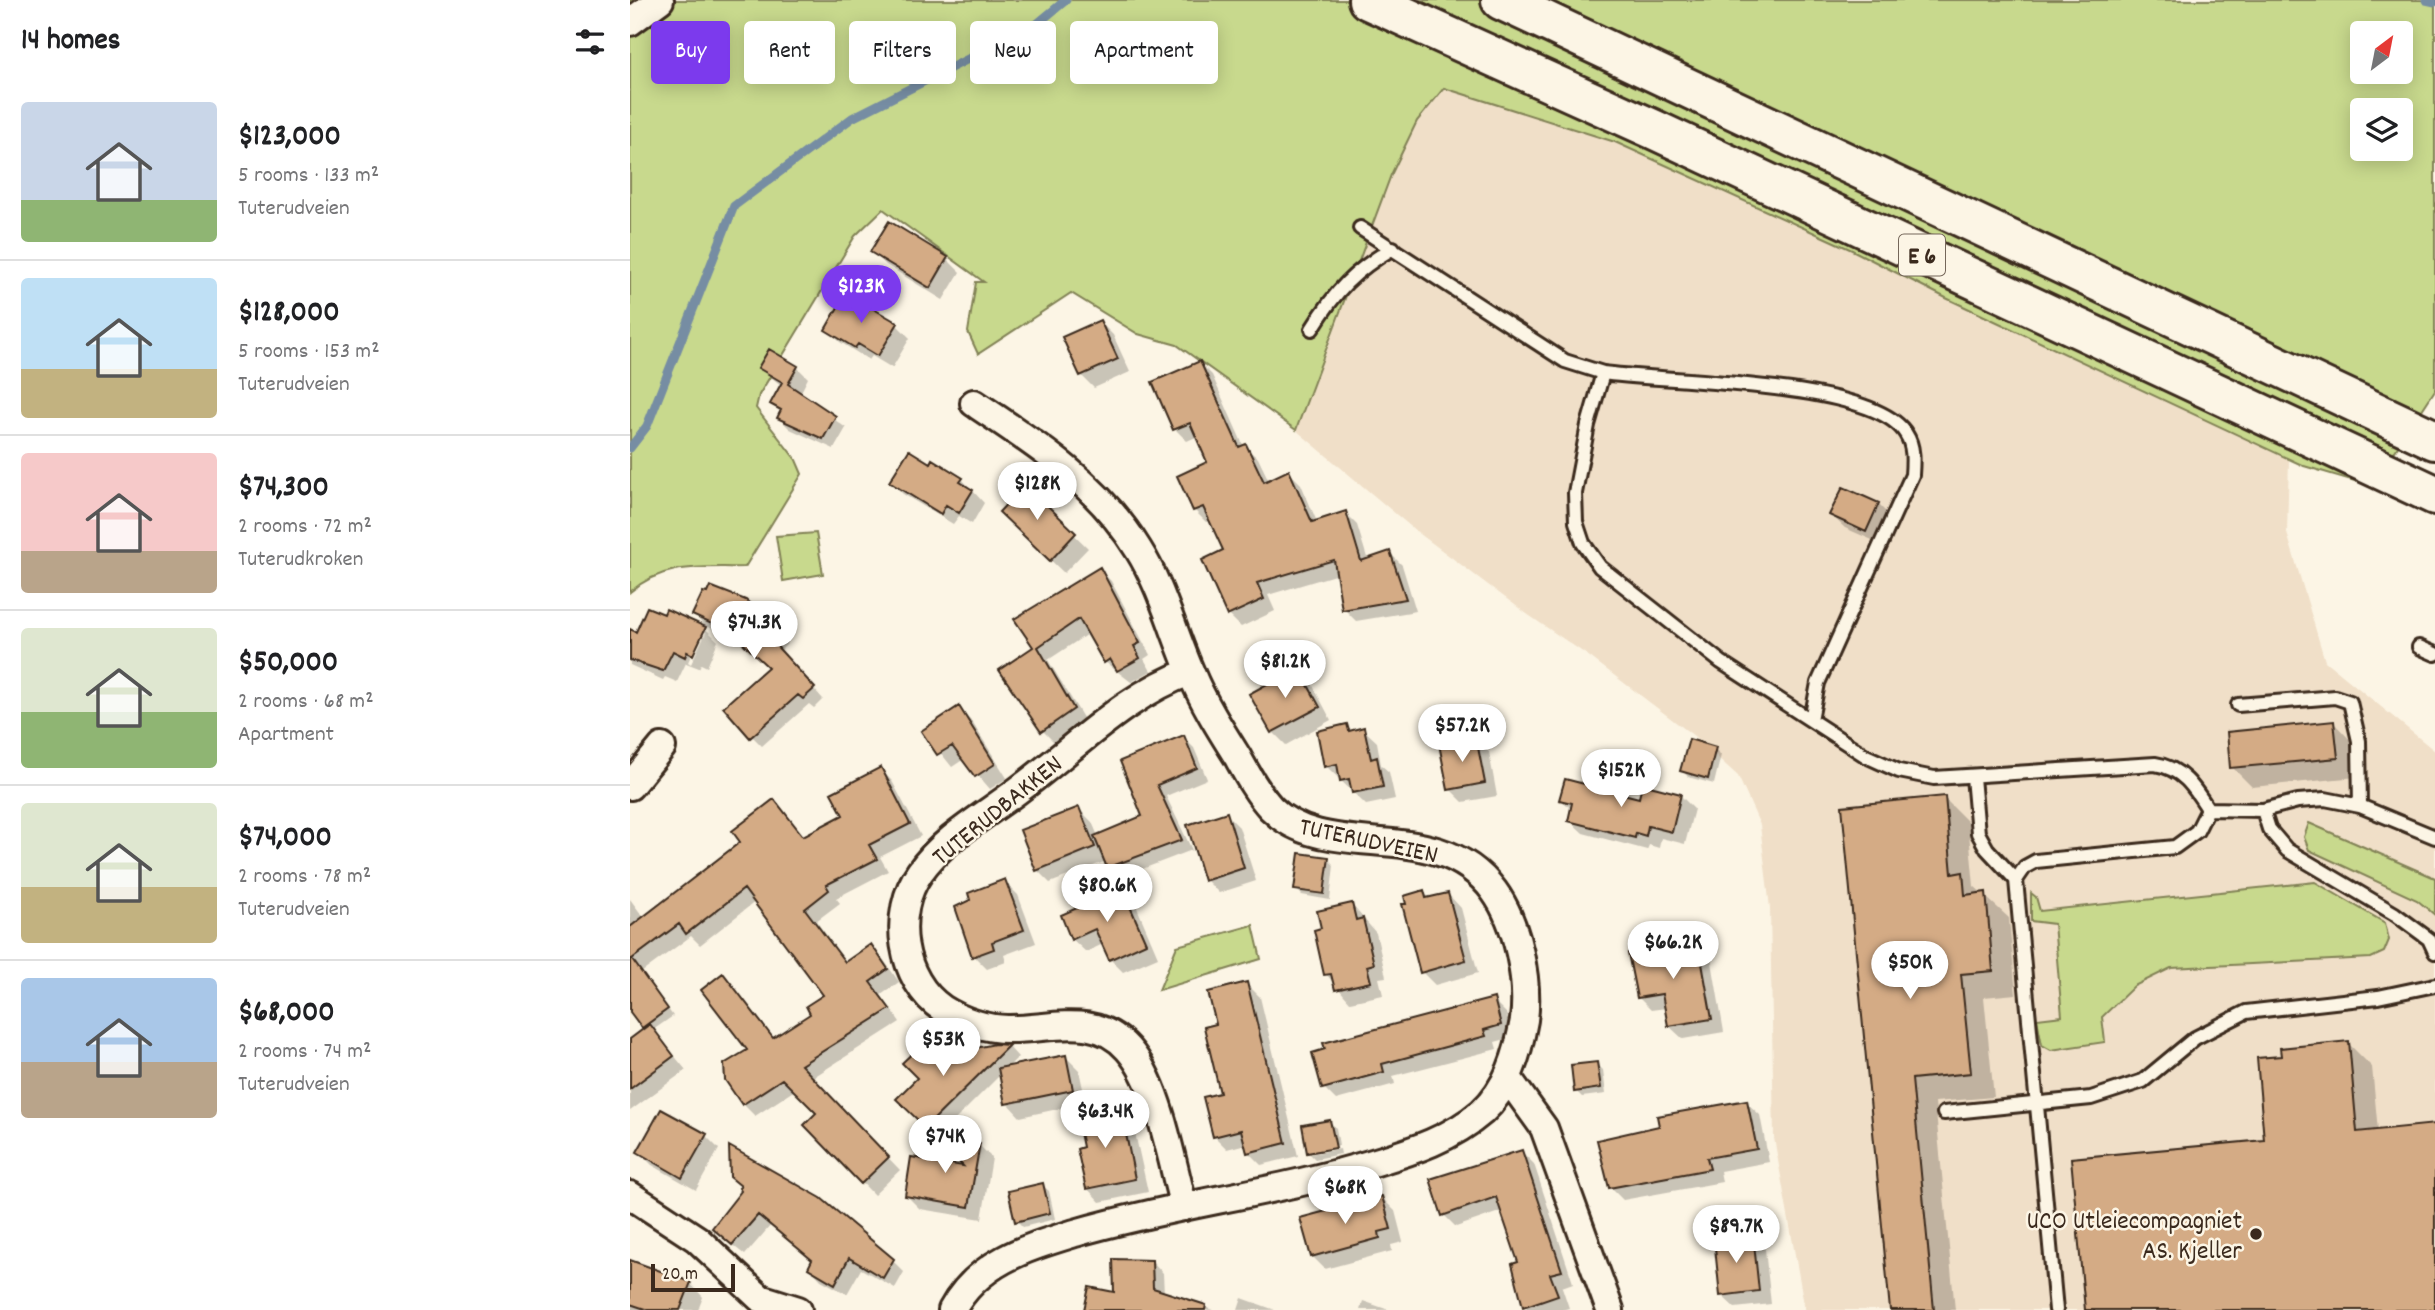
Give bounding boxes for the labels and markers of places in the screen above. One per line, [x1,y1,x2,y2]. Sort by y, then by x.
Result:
pin: $123K [812,266,910,325]
pin: $128K [988,462,1086,522]
pin: $74.3K [697,602,811,661]
pin: $81.2K [1228,640,1342,700]
pin: $57.2K [1405,704,1519,764]
pin: $152K [1572,750,1670,809]
pin: $80.6K [1050,864,1164,924]
pin: $66.2K [1616,922,1730,981]
pin: $50K [1869,942,1951,1001]
pin: $53K [902,1018,984,1078]
pin: $63.4K [1048,1090,1162,1150]
pin: $74K [904,1116,986,1175]
pin: $68K [1304,1166,1386,1226]
place label: UCO Utleiecompagniet AS. Kjeller [2027,1204,2242,1271]
pin: $89.7K [1679,1206,1793,1265]
marker: UCO Utleiecompagniet AS. Kjeller [2248,1226,2264,1242]

